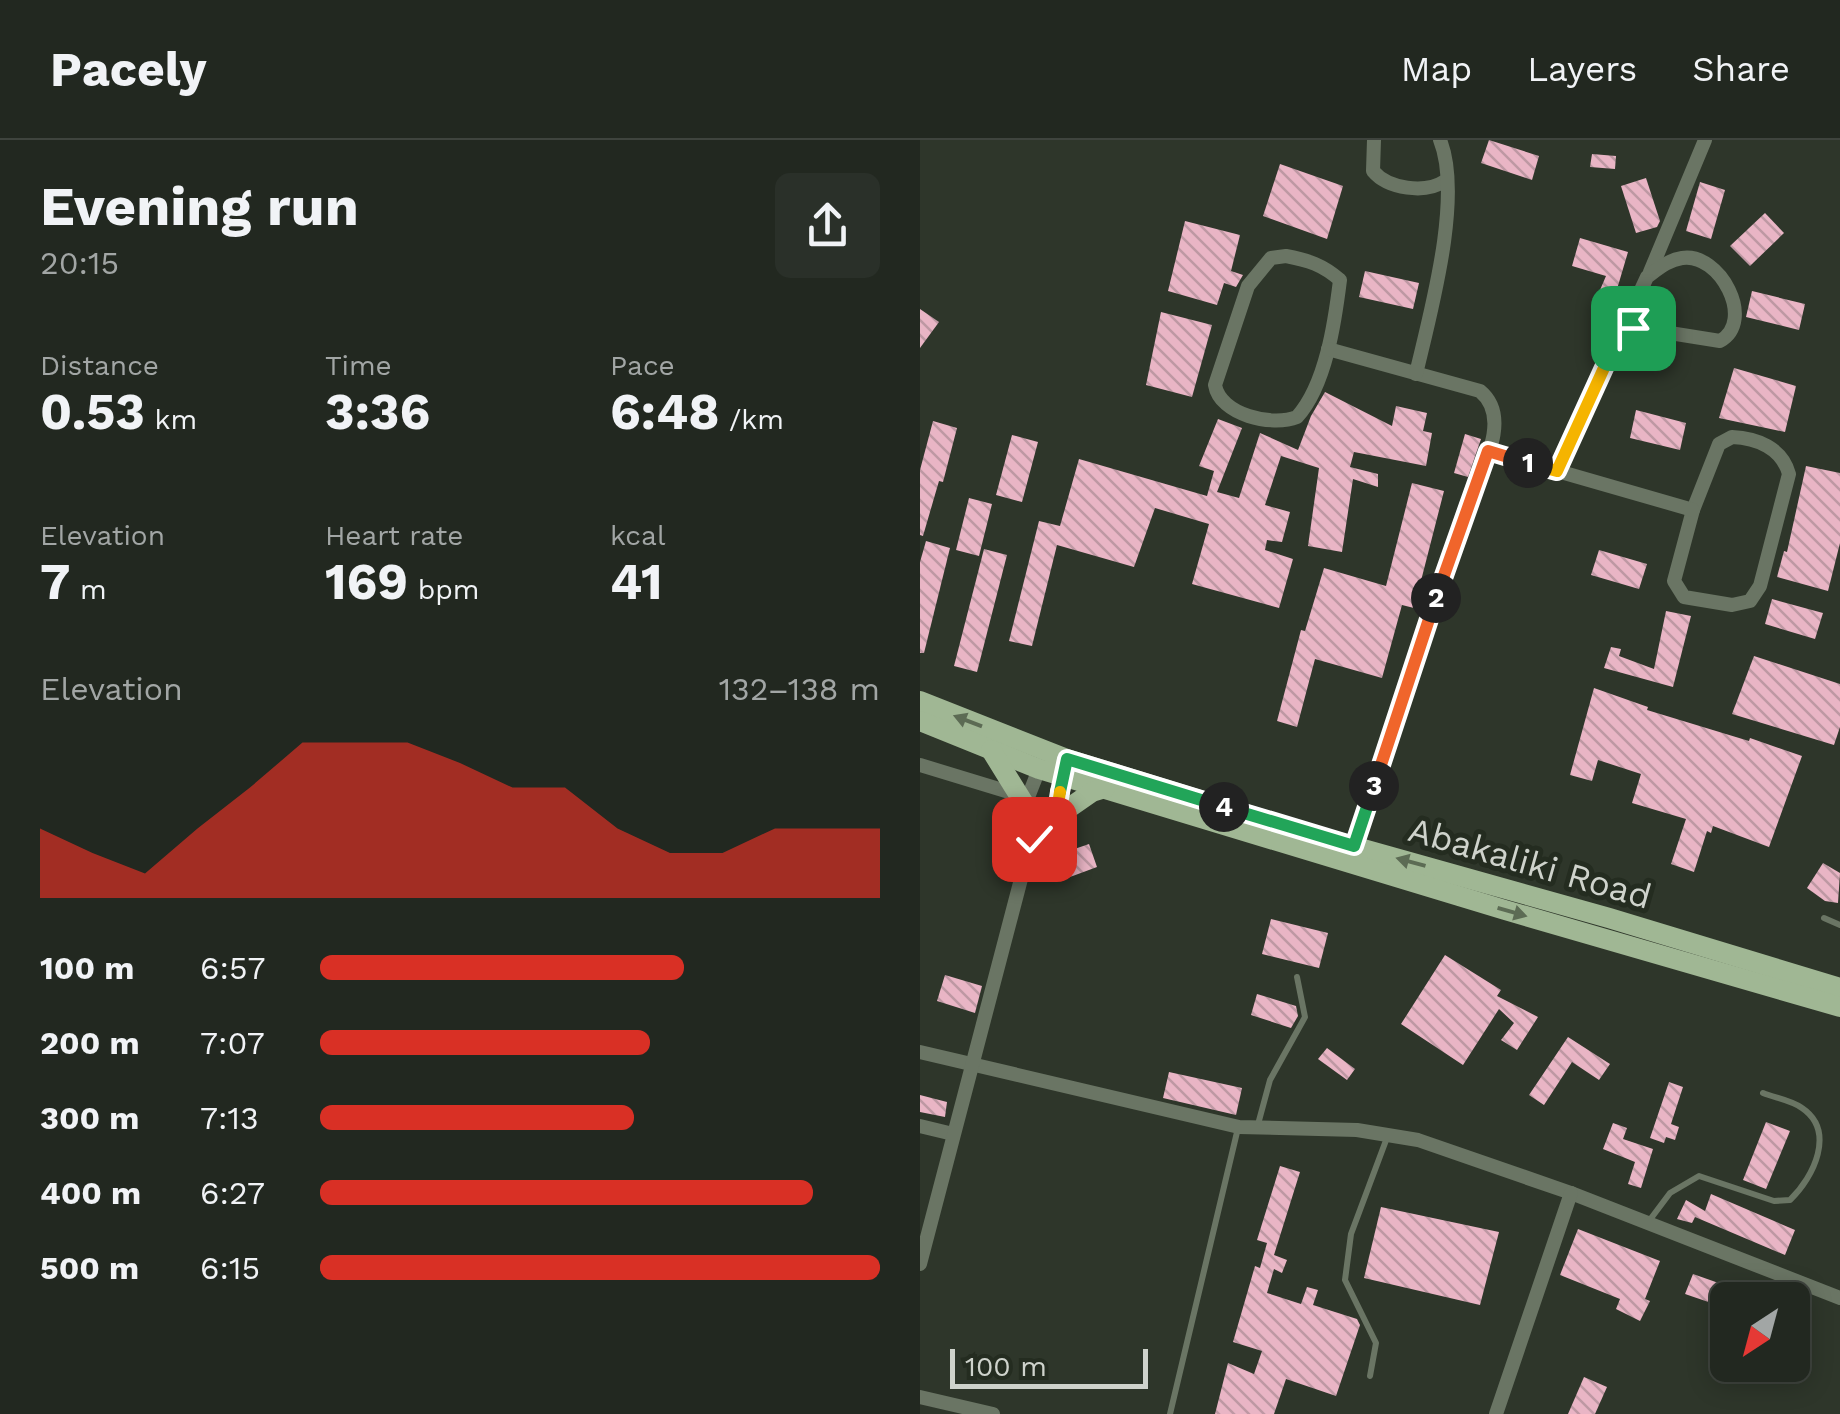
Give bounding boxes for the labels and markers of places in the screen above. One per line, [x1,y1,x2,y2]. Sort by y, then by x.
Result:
pin [1591,286,1676,371]
pin: 1 [1503,438,1553,488]
pin: 2 [1411,573,1461,623]
pin: 3 [1349,761,1399,811]
pin: 4 [1199,782,1249,832]
pin [992,797,1077,882]

